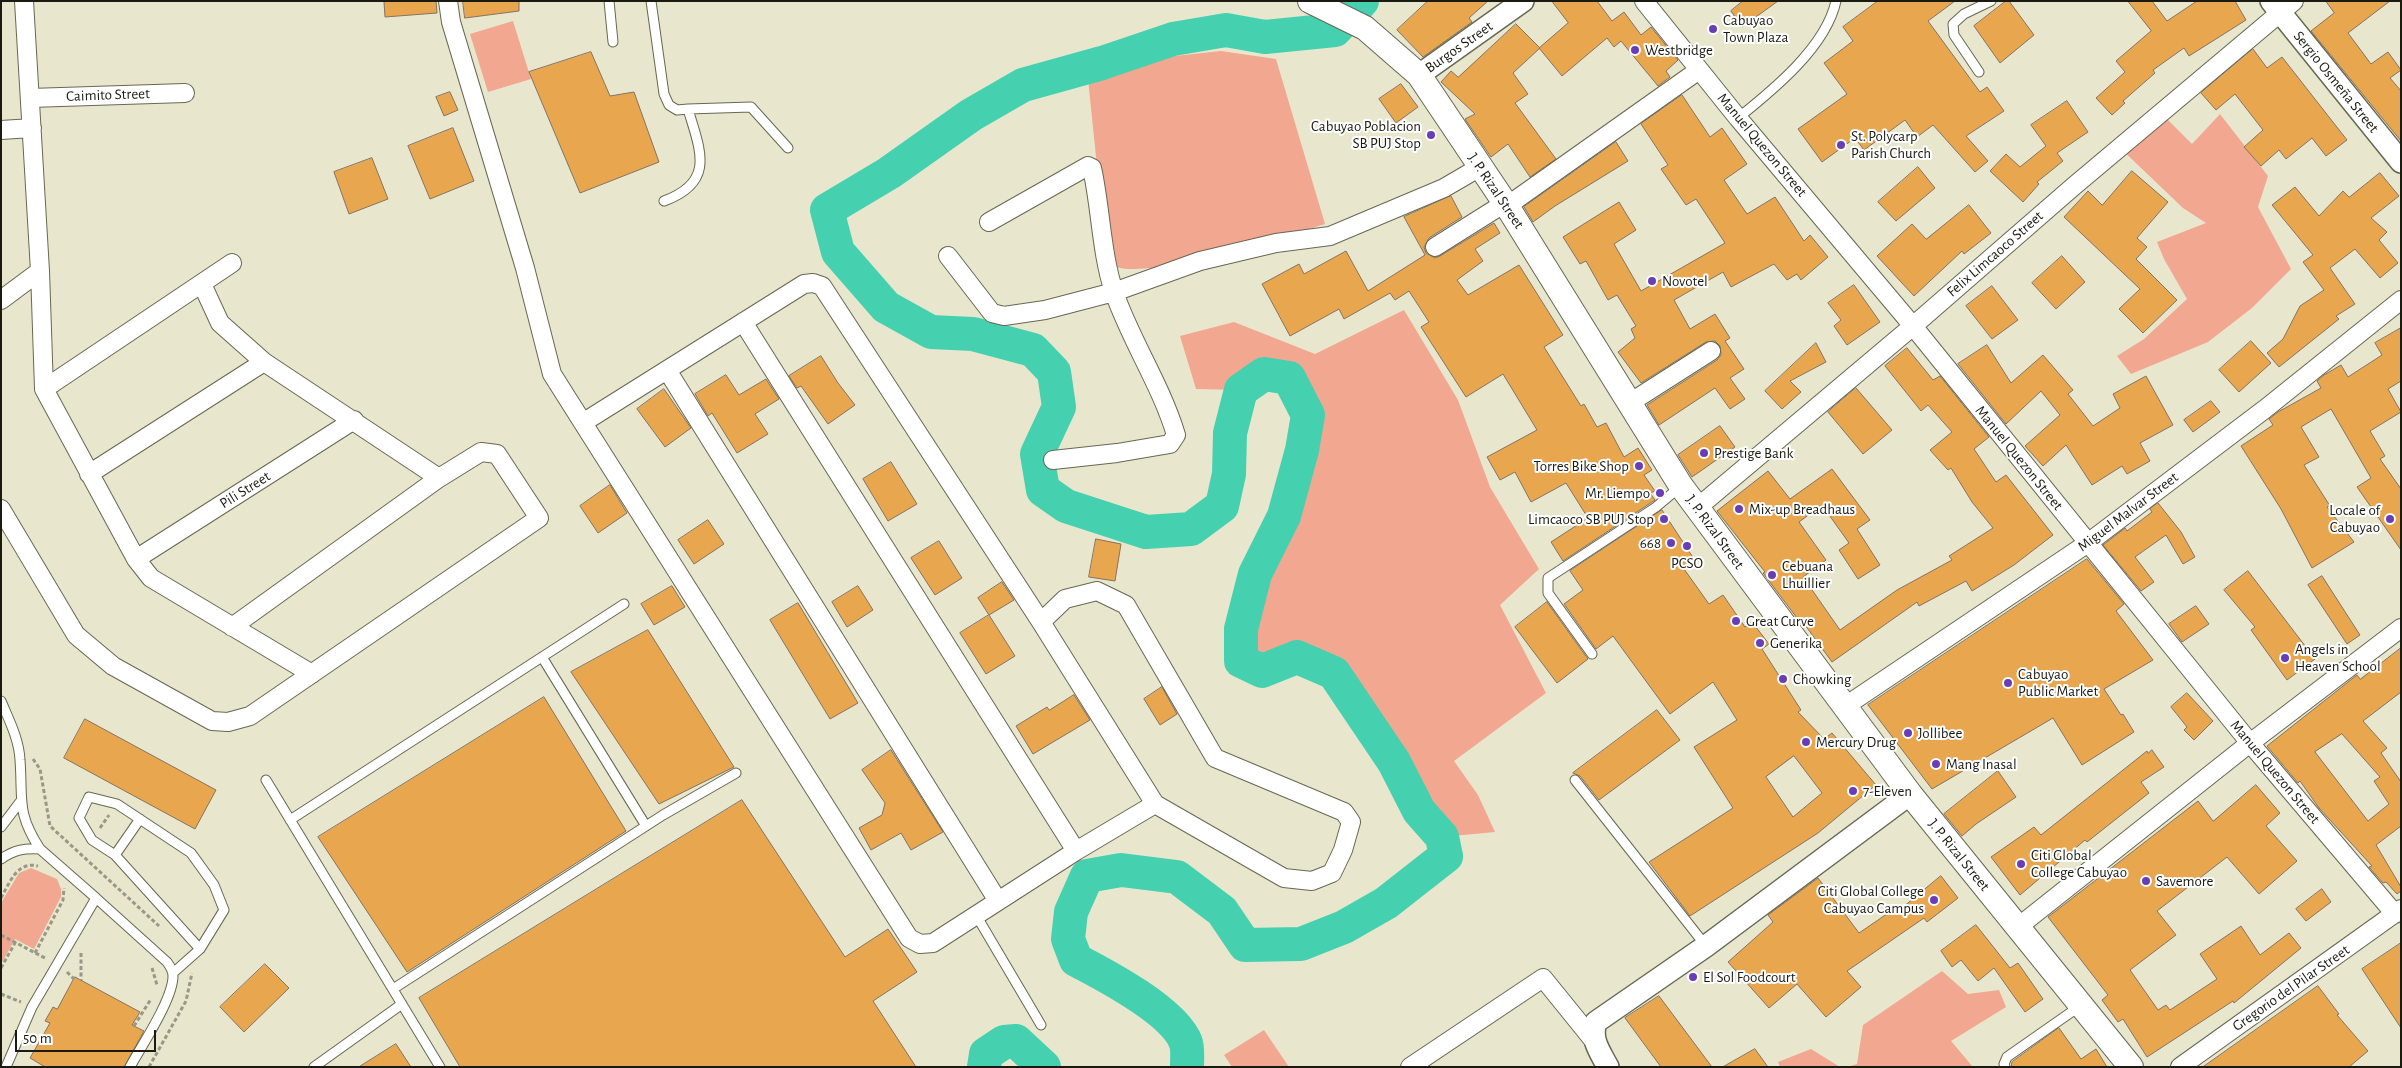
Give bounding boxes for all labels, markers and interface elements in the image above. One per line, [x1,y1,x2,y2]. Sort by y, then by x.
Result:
place label: Cabuyao Town Plaza [1723,11,1788,46]
street label: Burgos Street [1422,17,1496,77]
marker: Cabuyao Town Plaza [1707,23,1719,35]
street label: Sergio Osmeña Street [2289,27,2383,137]
place label: Westbridge [1645,41,1713,59]
marker: Westbridge [1629,44,1641,56]
street label: Caimito Street [66,85,150,105]
street label: Manuel Quezon Street [1713,90,1811,200]
place label: Cabuyao Poblacion SB PUJ Stop [1311,117,1421,152]
place label: St. Polycarp Parish Church [1851,127,1931,162]
marker: Cabuyao Poblacion SB PUJ Stop [1425,129,1437,141]
marker: St. Polycarp Parish Church [1835,139,1847,151]
street label: J. P. Rizal Street [1464,150,1528,232]
street label: Felix Limcaoco Street [1943,207,2047,301]
place label: Novotel [1662,272,1708,290]
marker: Novotel [1646,275,1658,287]
street label: Manuel Quezon Street [1971,402,2067,514]
place label: Prestige Bank [1714,444,1793,462]
marker: Prestige Bank [1698,447,1710,459]
place label: Torres Bike Shop [1533,457,1629,475]
marker: Torres Bike Shop [1633,460,1645,472]
street label: Pili Street [216,467,274,513]
street label: Miguel Malvar Street [2074,468,2182,556]
place label: Mr. Liempo [1585,484,1650,502]
marker: Mr. Liempo [1654,487,1666,499]
street label: J. P. Rizal Street [1682,491,1748,573]
place label: Mix-up Breadhaus [1749,500,1855,518]
place label: Locale of Cabuyao [2329,501,2380,536]
marker: Mix-up Breadhaus [1733,503,1745,515]
place label: Limcaoco SB PUJ Stop [1528,510,1654,528]
marker: Limcaoco SB PUJ Stop [1658,513,1670,525]
marker: Locale of Cabuyao [2384,513,2396,525]
place label: 668 [1640,534,1661,552]
marker: 668 [1665,537,1677,549]
marker: PCSO [1681,540,1693,552]
place label: PCSO [1671,554,1703,572]
place label: Cebuana Lhuillier [1782,557,1833,592]
marker: Cebuana Lhuillier [1766,569,1778,581]
place label: Great Curve [1746,612,1814,630]
marker: Great Curve [1730,615,1742,627]
place label: Generika [1770,634,1822,652]
marker: Generika [1754,637,1766,649]
place label: Angels in Heaven School [2295,640,2381,675]
marker: Angels in Heaven School [2279,652,2291,664]
place label: Cabuyao Public Market [2018,665,2098,700]
place label: Chowking [1793,670,1851,688]
marker: Chowking [1777,673,1789,685]
marker: Cabuyao Public Market [2002,677,2014,689]
street label: Manuel Quezon Street [2226,717,2324,827]
place label: Jollibee [1918,724,1962,742]
marker: Jollibee [1902,727,1914,739]
place label: Mercury Drug [1816,733,1896,751]
marker: Mercury Drug [1800,736,1812,748]
place label: Mang Inasal [1946,755,2017,773]
marker: Mang Inasal [1930,758,1942,770]
place label: 7-Eleven [1863,782,1912,800]
marker: 7-Eleven [1847,785,1859,797]
street label: J. P. Rizal Street [1924,815,1994,895]
place label: Citi Global College Cabuyao [2031,846,2127,881]
marker: Citi Global College Cabuyao [2015,858,2027,870]
place label: Savemore [2156,872,2214,890]
marker: Savemore [2140,875,2152,887]
place label: Citi Global College Cabuyao Campus [1818,882,1924,917]
marker: Citi Global College Cabuyao Campus [1928,894,1940,906]
street label: Gregorio del Pilar Street [2229,941,2353,1035]
place label: El Sol Foodcourt [1703,968,1795,986]
marker: El Sol Foodcourt [1687,971,1699,983]
scale bar [18,1020,159,1052]
text: 50 m [23,1031,52,1046]

